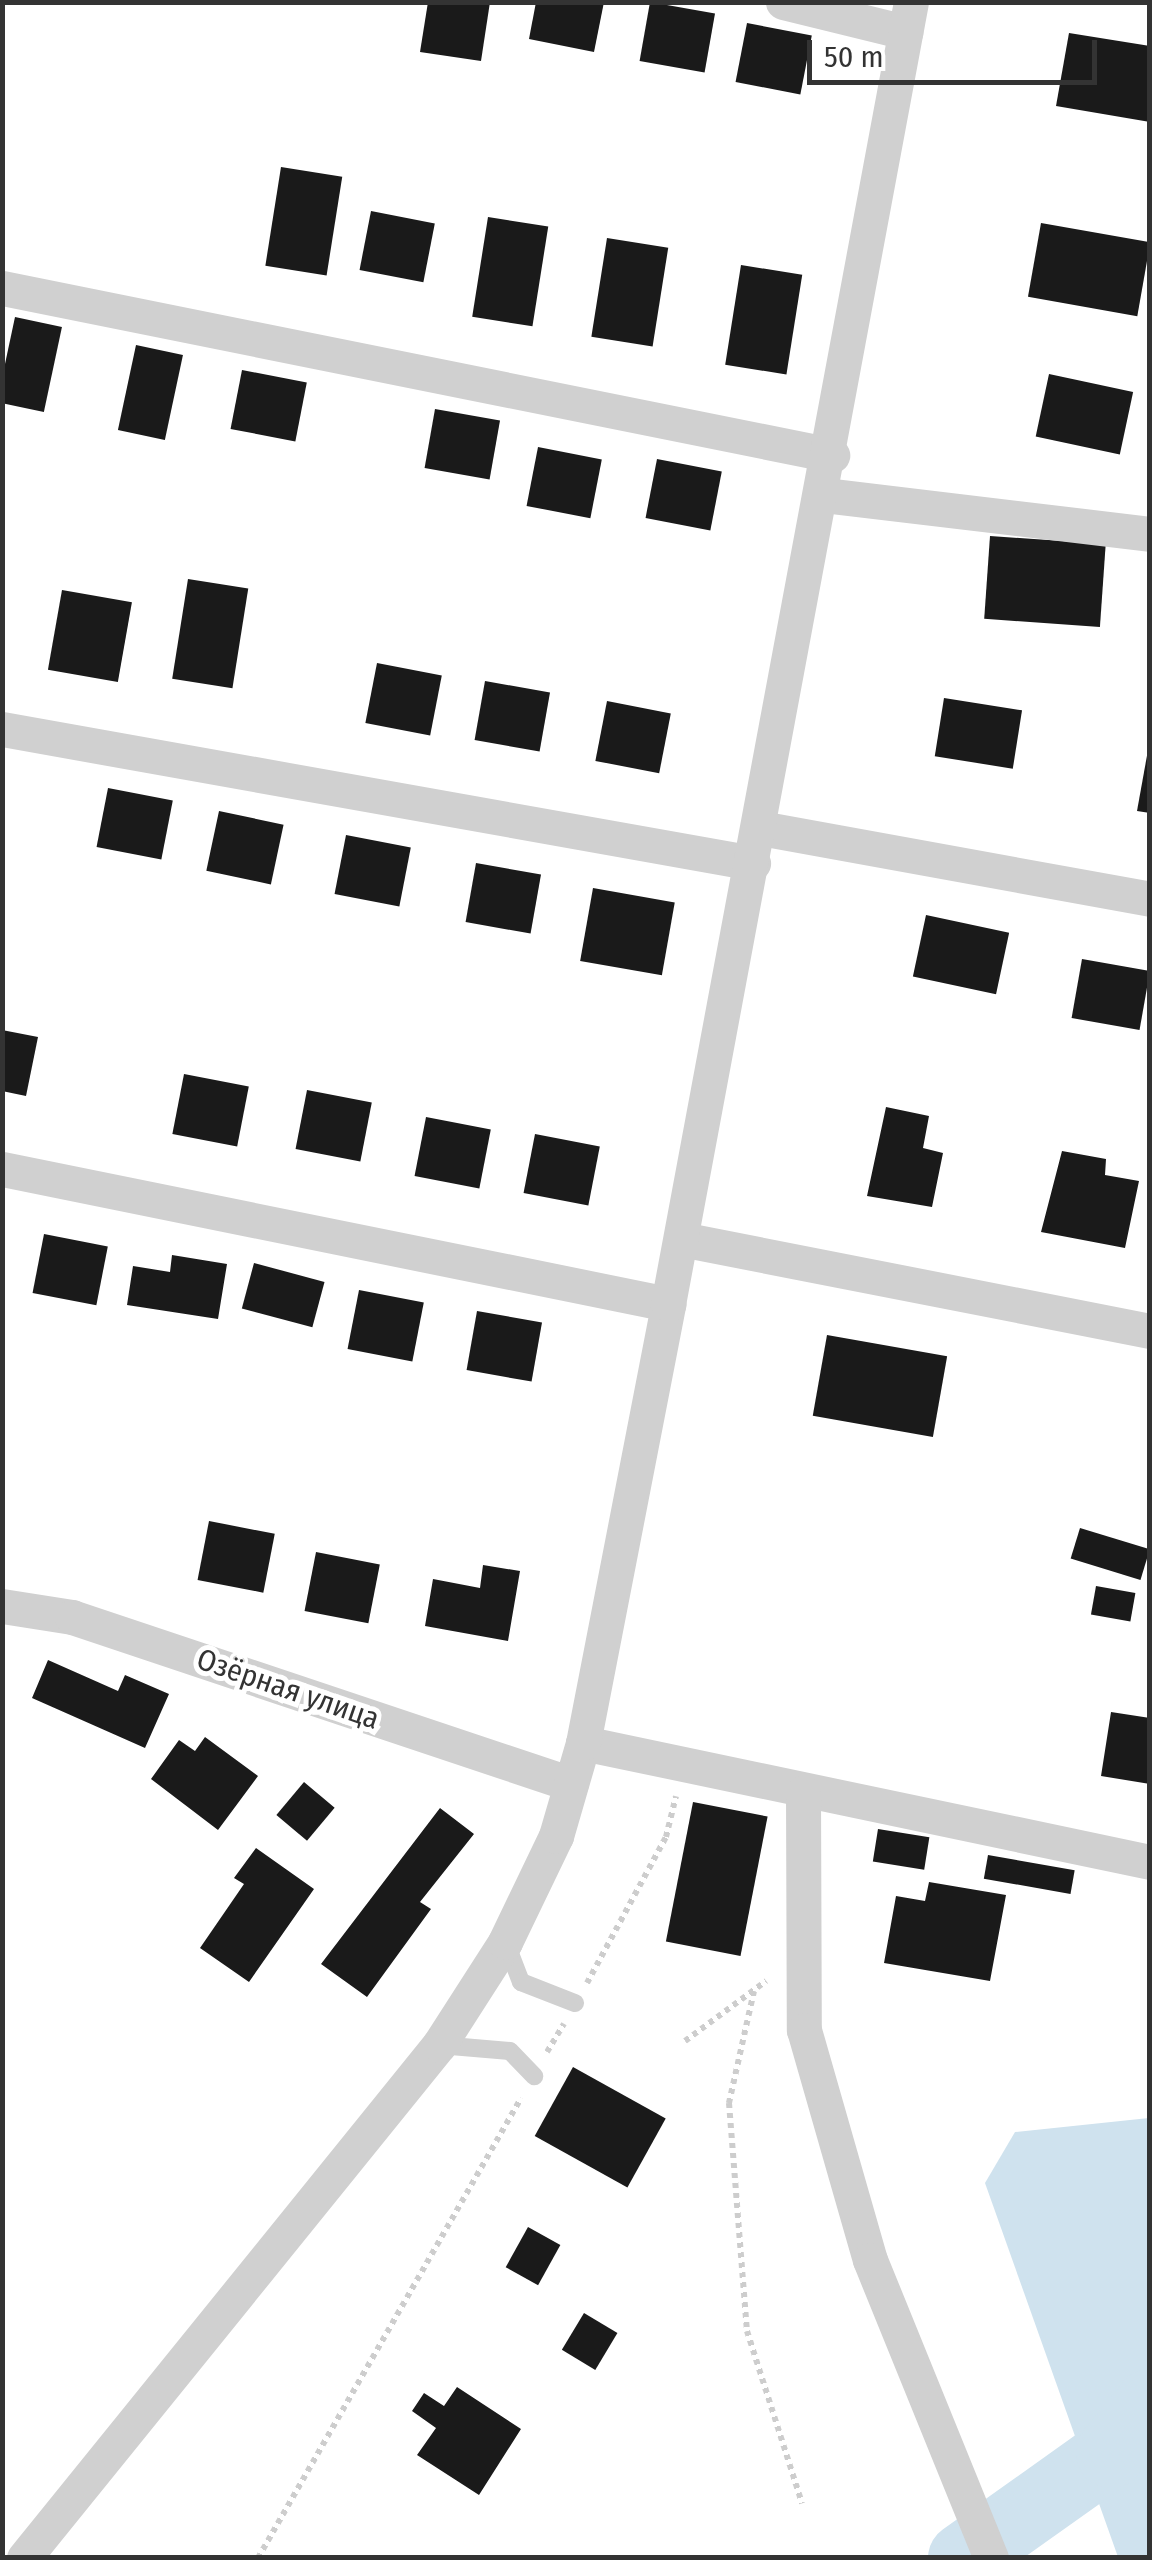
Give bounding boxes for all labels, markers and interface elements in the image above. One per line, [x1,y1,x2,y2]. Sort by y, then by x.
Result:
scale bar [812,20,1102,82]
text: 50 m [824,39,884,75]
street label: Озёрная улица [192,1641,384,1737]

